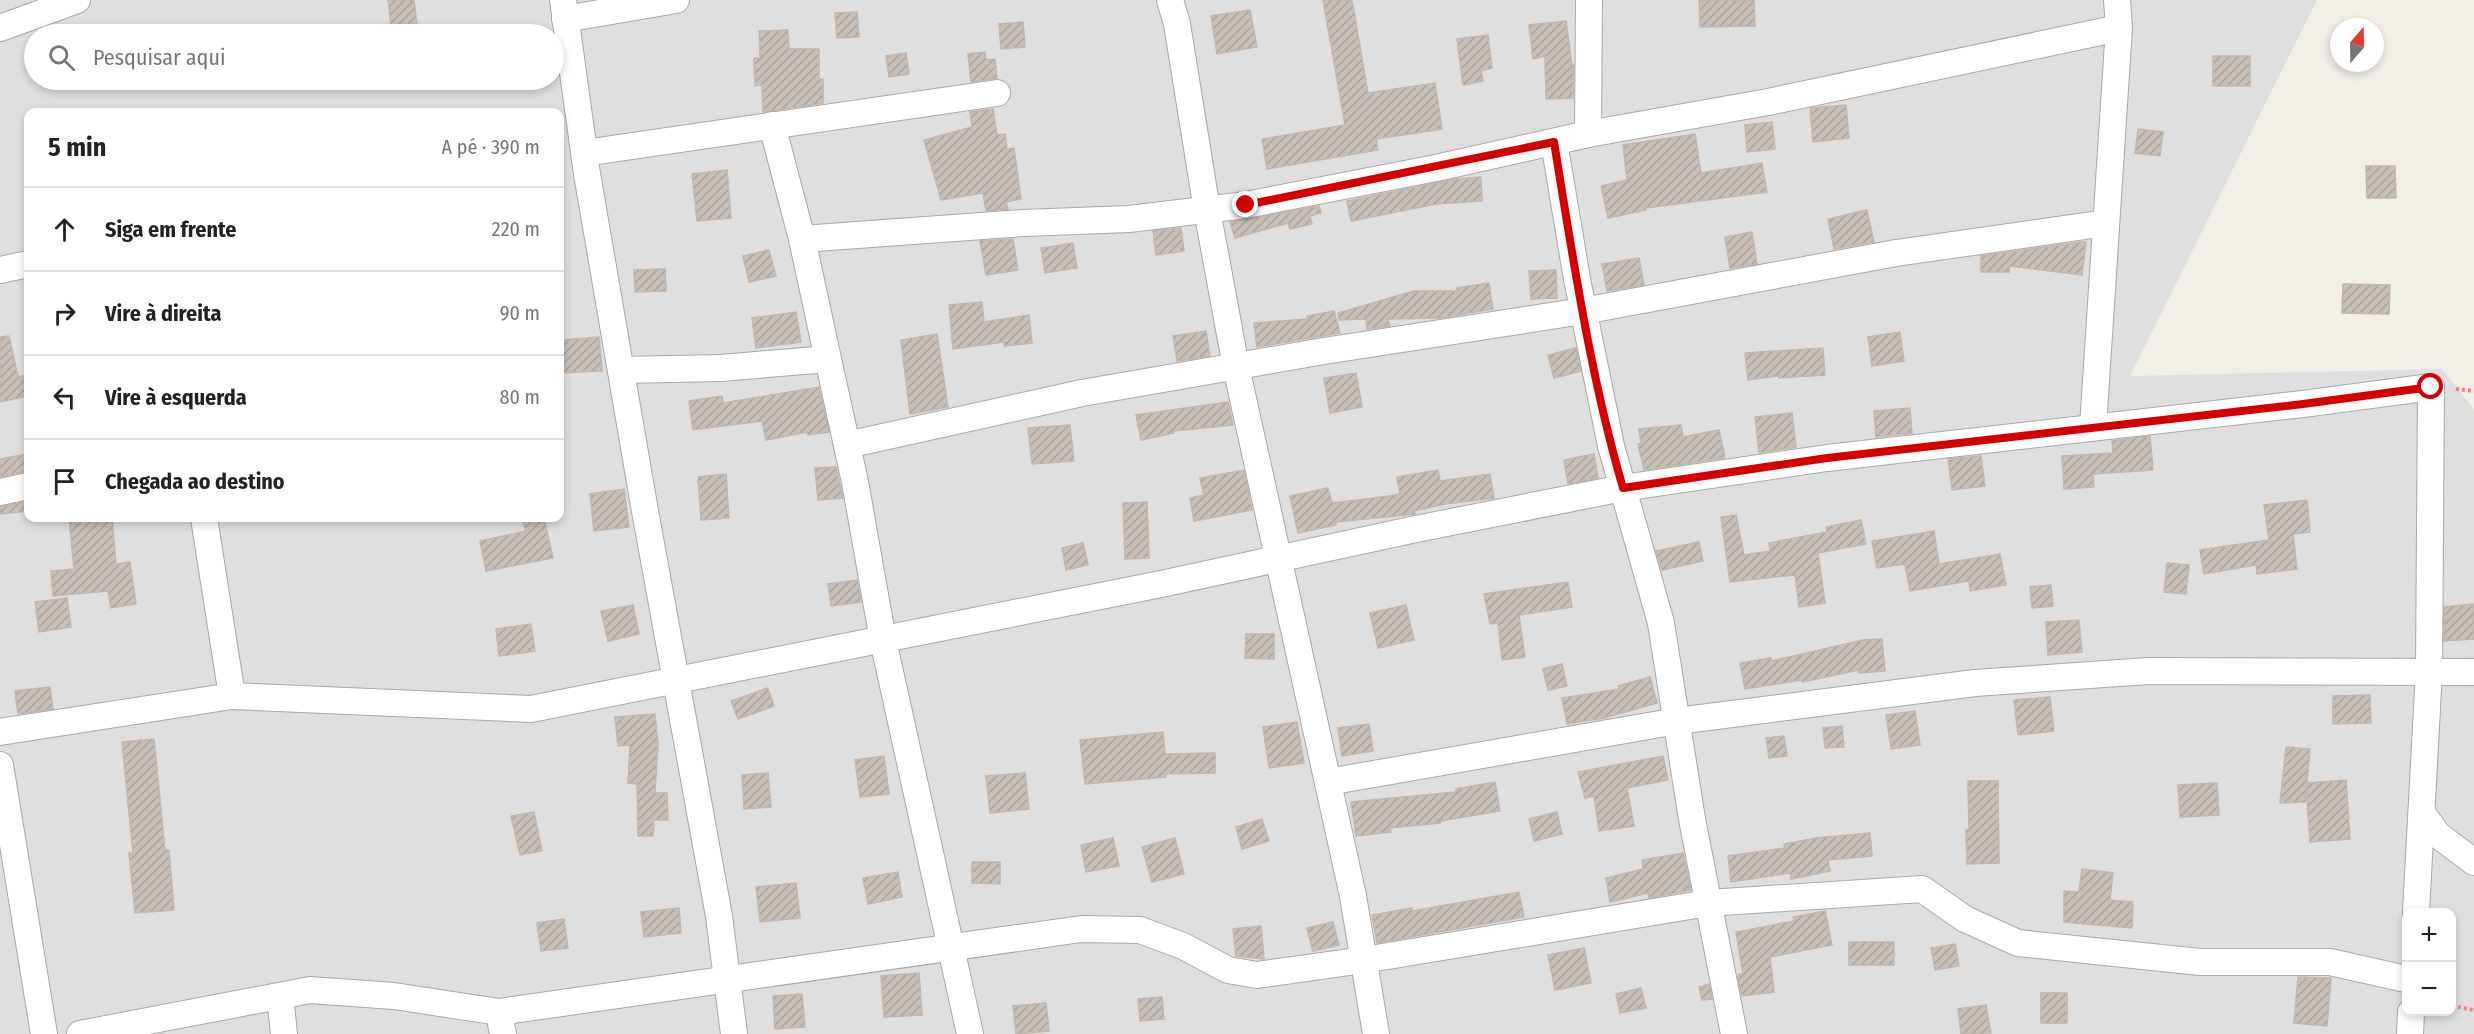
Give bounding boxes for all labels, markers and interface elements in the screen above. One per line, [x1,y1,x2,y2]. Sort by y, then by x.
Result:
north arrow [2330,18,2384,72]
search box [24,24,564,90]
icon: search [45,41,78,74]
text: Pesquisar aqui [93,44,225,71]
text: 5 min [48,132,106,163]
text: A pé · 390 m [442,135,540,159]
route end [1232,191,1258,217]
icon: ahead [48,213,81,246]
text: Siga em frente [105,216,236,243]
text: 220 m [492,217,540,241]
icon: right [48,297,81,330]
text: Vire à direita [105,300,221,327]
text: 90 m [500,301,540,325]
route start [2417,373,2443,399]
icon: left [48,381,81,414]
text: Vire à esquerda [105,384,247,411]
text: 80 m [500,385,540,409]
icon: arrive [48,465,81,498]
text: Chegada ao destino [105,468,285,495]
map controls [2402,908,2456,1016]
button: + [2402,908,2456,962]
button: − [2402,962,2456,1016]

